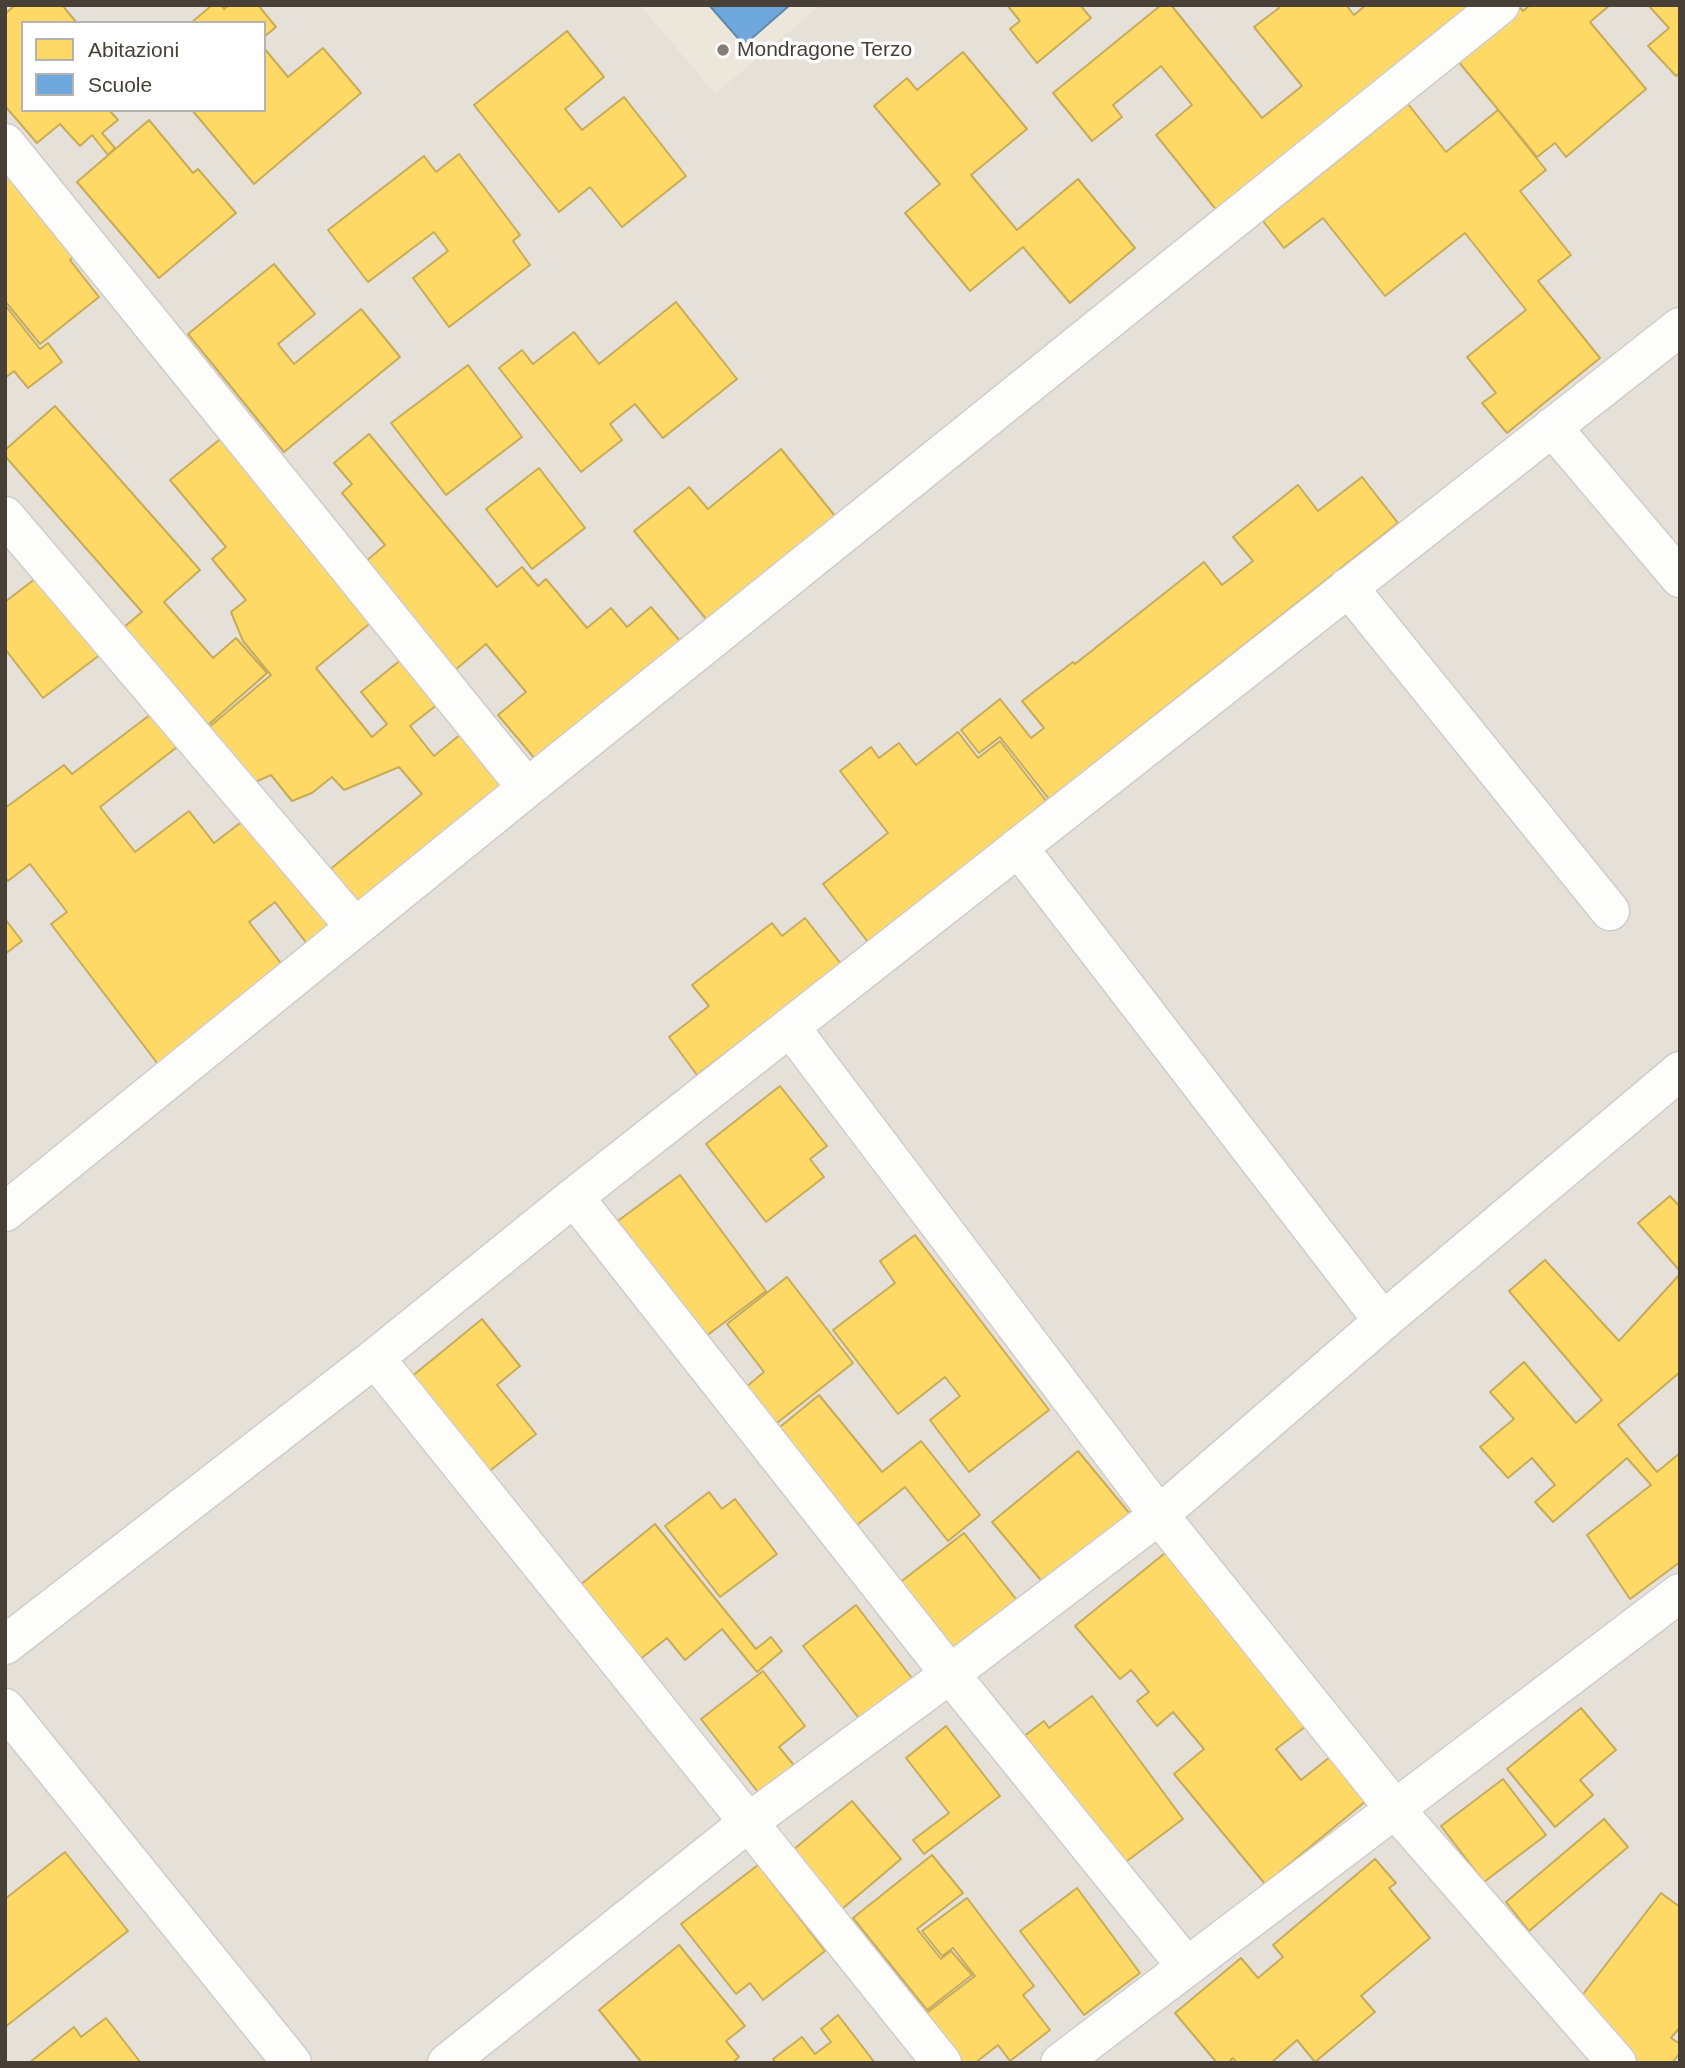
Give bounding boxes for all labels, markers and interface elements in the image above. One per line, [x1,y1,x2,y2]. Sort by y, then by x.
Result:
legend [21,21,266,112]
place label: Mondragone Terzo [737,37,912,63]
text: Abitazioni [88,38,179,61]
marker: Mondragone Terzo [715,42,731,58]
text: Scuole [88,73,152,96]

